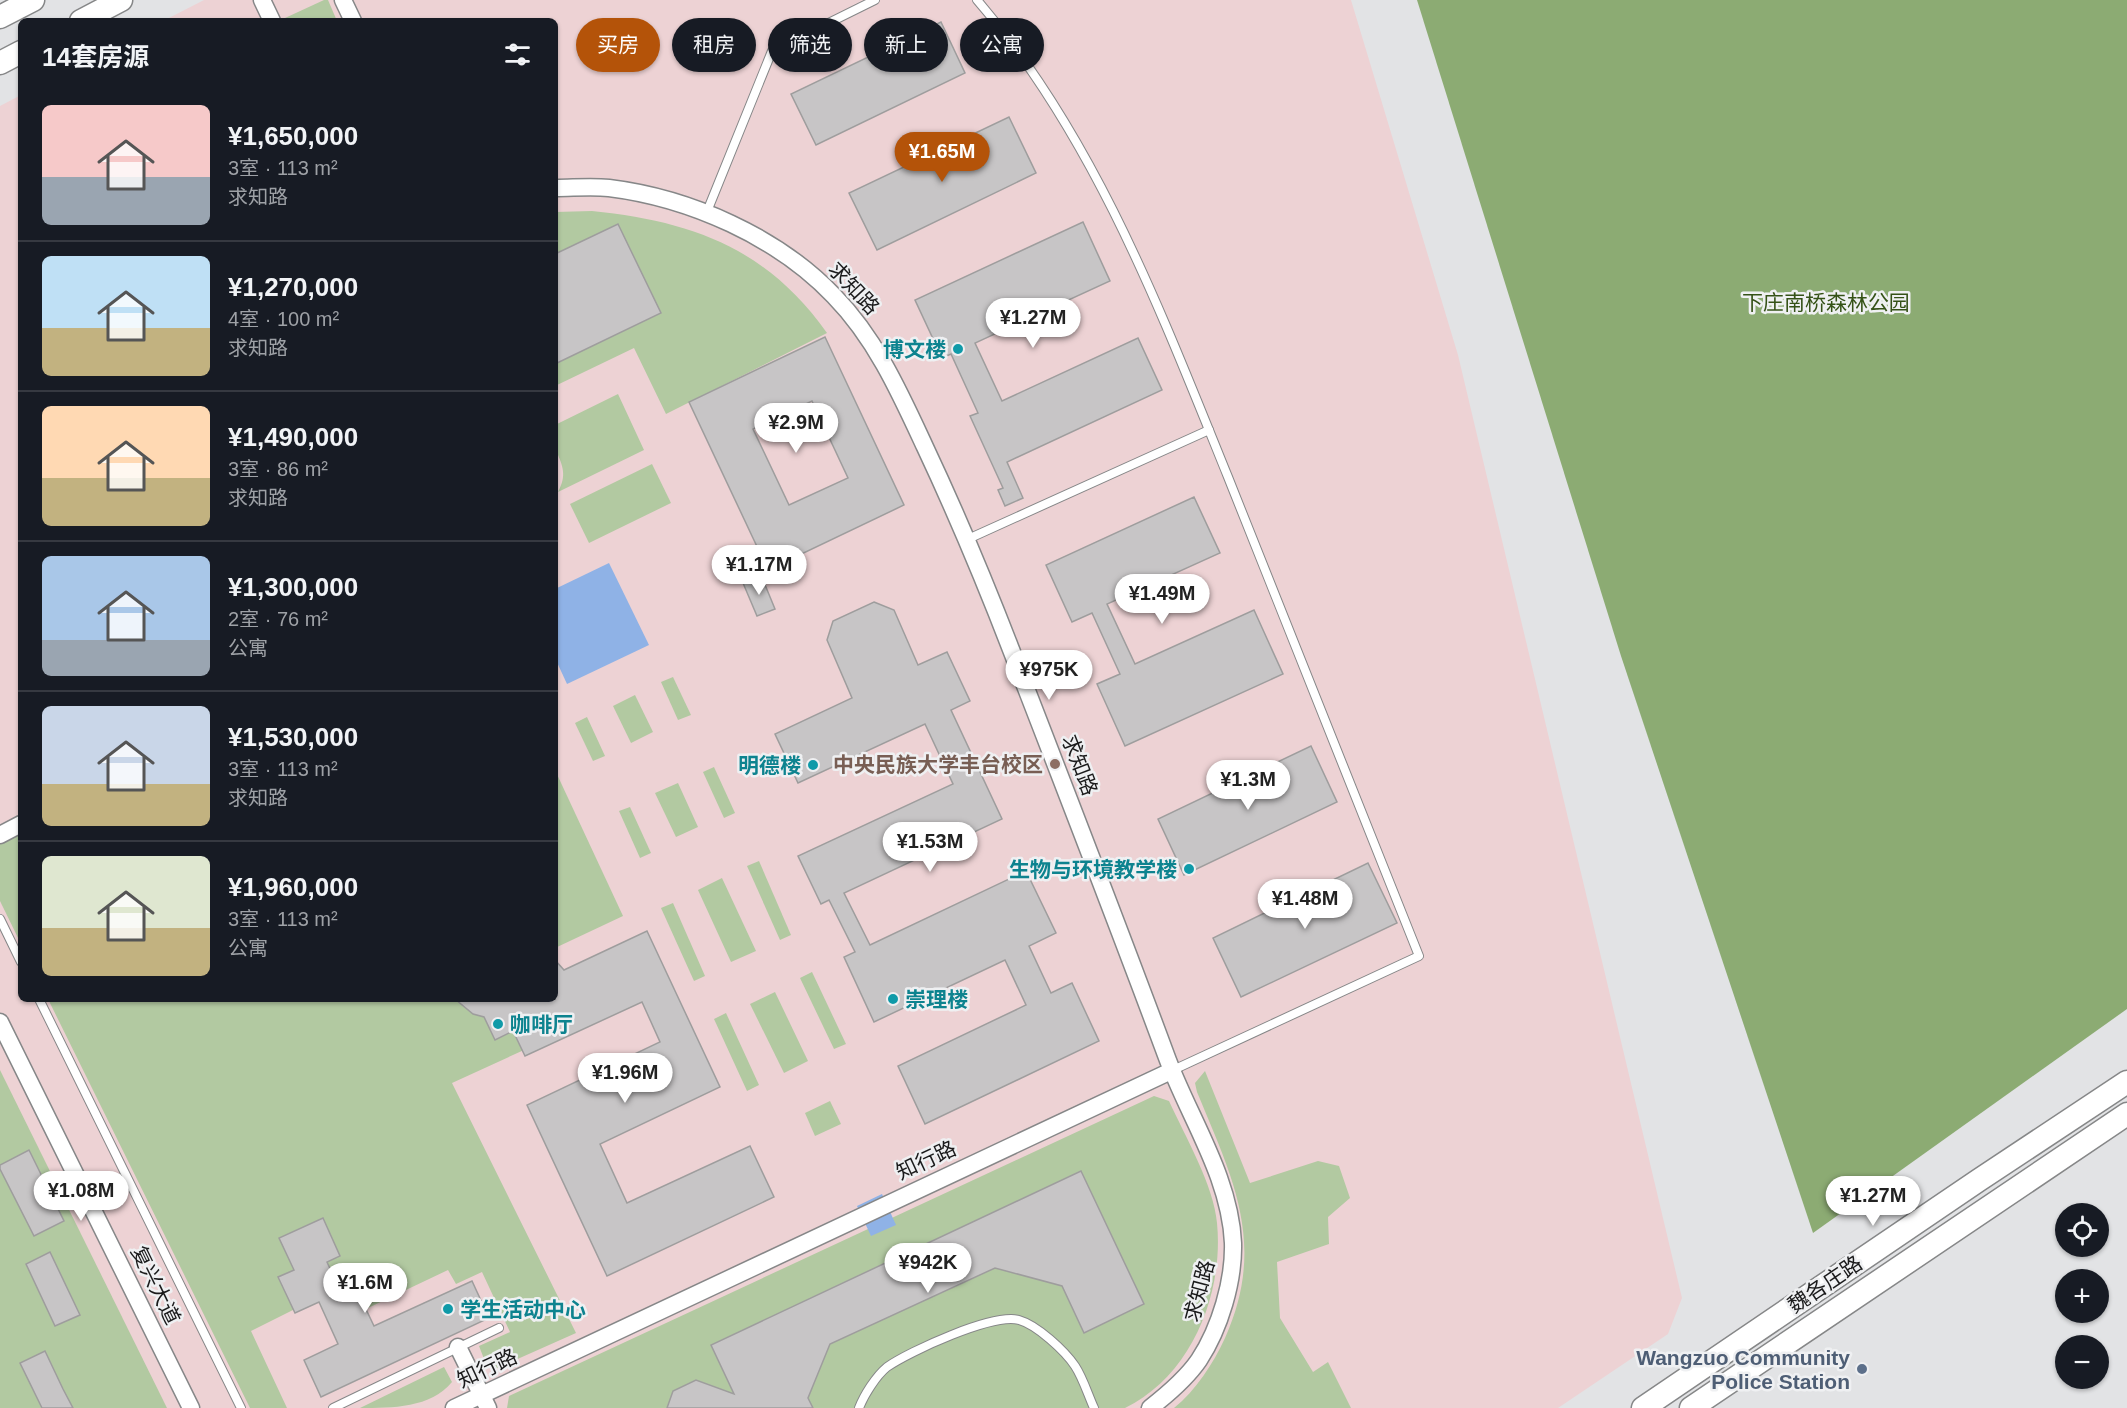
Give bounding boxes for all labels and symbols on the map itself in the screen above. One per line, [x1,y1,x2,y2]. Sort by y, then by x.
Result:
pin: ¥1.65M [893,132,991,183]
street label: 求知路 [824,257,884,319]
park label: 下庄南桥森林公园 [1742,291,1910,314]
pin: ¥1.27M [984,298,1082,349]
place label: 博文楼 [883,338,946,361]
marker: 博文楼 [951,342,965,356]
pin: ¥2.9M [754,403,838,454]
pin: ¥1.17M [710,545,808,596]
pin: ¥1.49M [1113,574,1211,625]
pin: ¥975K [1007,650,1091,701]
street label: 求知路 [1058,731,1102,799]
place label: 中央民族大学丰台校区 [833,753,1043,776]
place label: 明德楼 [738,754,801,777]
marker: 中央民族大学丰台校区 [1048,757,1062,771]
marker: 明德楼 [806,758,820,772]
pin: ¥1.3M [1206,760,1290,811]
pin: ¥1.53M [881,822,979,873]
place label: 生物与环境教学楼 [1009,858,1177,881]
marker: 生物与环境教学楼 [1182,862,1196,876]
pin: ¥1.48M [1256,879,1354,930]
place label: 崇理楼 [905,988,968,1011]
marker: 崇理楼 [886,992,900,1006]
place label: 咖啡厅 [510,1013,573,1036]
marker: 咖啡厅 [491,1017,505,1031]
pin: ¥1.96M [576,1053,674,1104]
street label: 知行路 [893,1136,959,1184]
pin: ¥1.08M [32,1171,130,1222]
pin: ¥1.27M [1824,1176,1922,1227]
street label: 复兴大道 [127,1242,185,1328]
pin: ¥942K [886,1243,970,1294]
street label: 魏各庄路 [1784,1251,1866,1317]
street label: 求知路 [1180,1258,1218,1324]
pin: ¥1.6M [323,1263,407,1314]
place label: 学生活动中心 [460,1298,586,1321]
marker: 学生活动中心 [441,1302,455,1316]
street label: 知行路 [454,1344,520,1392]
place label: Wangzuo Community Police Station [1636,1346,1850,1393]
marker: Wangzuo Community Police Station [1855,1362,1869,1376]

